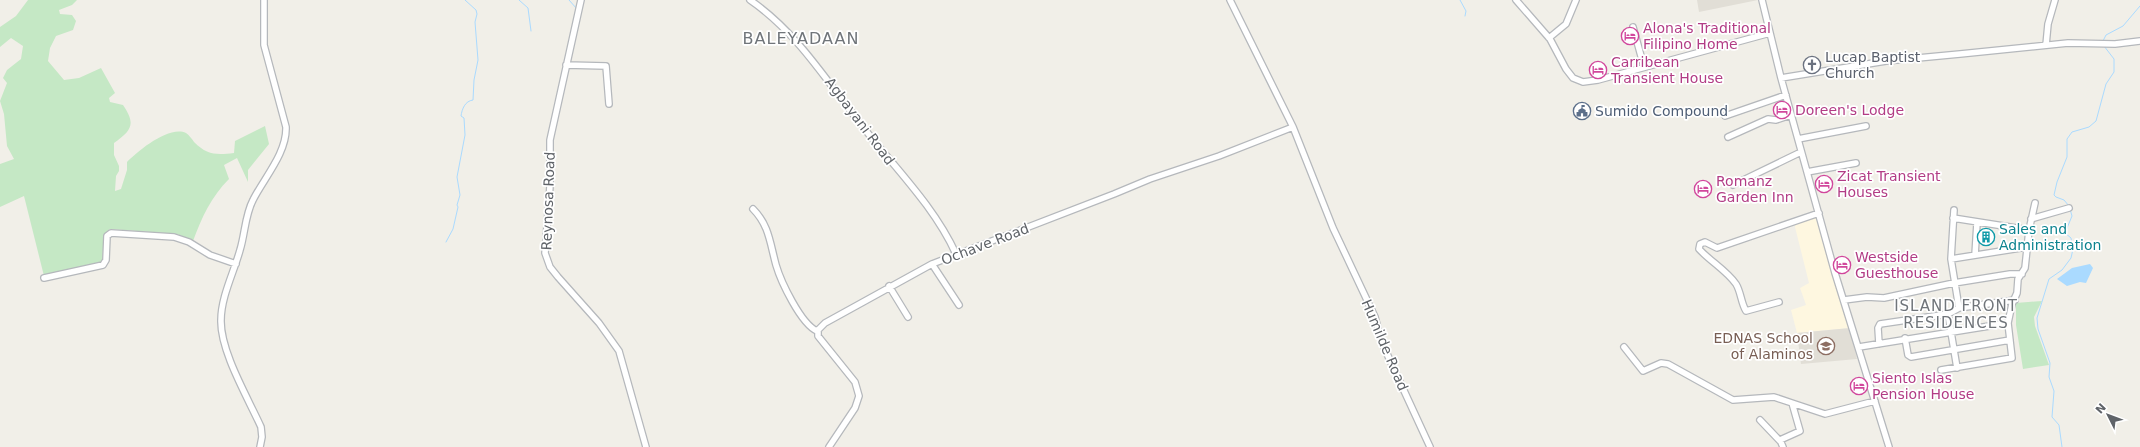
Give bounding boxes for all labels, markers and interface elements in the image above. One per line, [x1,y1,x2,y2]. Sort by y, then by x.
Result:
place label: Alona's Traditional Filipino Home [1643,20,1771,52]
hotel icon: Alona's Traditional Filipino Home [1620,26,1640,46]
district label: BALEYADAAN [743,29,859,48]
place label: Lucap Baptist Church [1825,49,1921,81]
place label: Carribean Transient House [1610,54,1723,86]
church icon: Lucap Baptist Church [1802,55,1822,75]
hotel icon: Carribean Transient House [1588,60,1608,80]
street label: Agbayani Road [822,74,898,168]
hotel icon: Doreen's Lodge [1772,100,1792,120]
public building icon: Sumido Compound [1572,101,1592,121]
place label: Doreen's Lodge [1795,102,1904,118]
place label: Sumido Compound [1595,103,1728,119]
street label: Reynosa Road [538,151,558,251]
place label: Zicat Transient Houses [1837,168,1941,200]
place label: Romanz Garden Inn [1716,173,1794,205]
hotel icon: Zicat Transient Houses [1814,174,1834,194]
hotel icon: Romanz Garden Inn [1693,179,1713,199]
street label: Ochave Road [939,220,1031,268]
place label: Sales and Administration [1999,221,2101,253]
building icon: Sales and Administration [1976,227,1996,247]
place label: Westside Guesthouse [1855,249,1938,281]
hotel icon: Westside Guesthouse [1832,255,1852,275]
street label: Humilde Road [1359,297,1411,393]
district label: ISLAND FRONT RESIDENCES [1894,297,2018,332]
place label: EDNAS School of Alaminos [1714,330,1813,362]
school or university icon: EDNAS School of Alaminos [1816,336,1836,356]
place label: Siento Islas Pension House [1872,370,1974,402]
hotel icon: Siento Islas Pension House [1849,376,1869,396]
north arrow [2088,395,2128,435]
text: N [2093,401,2109,416]

